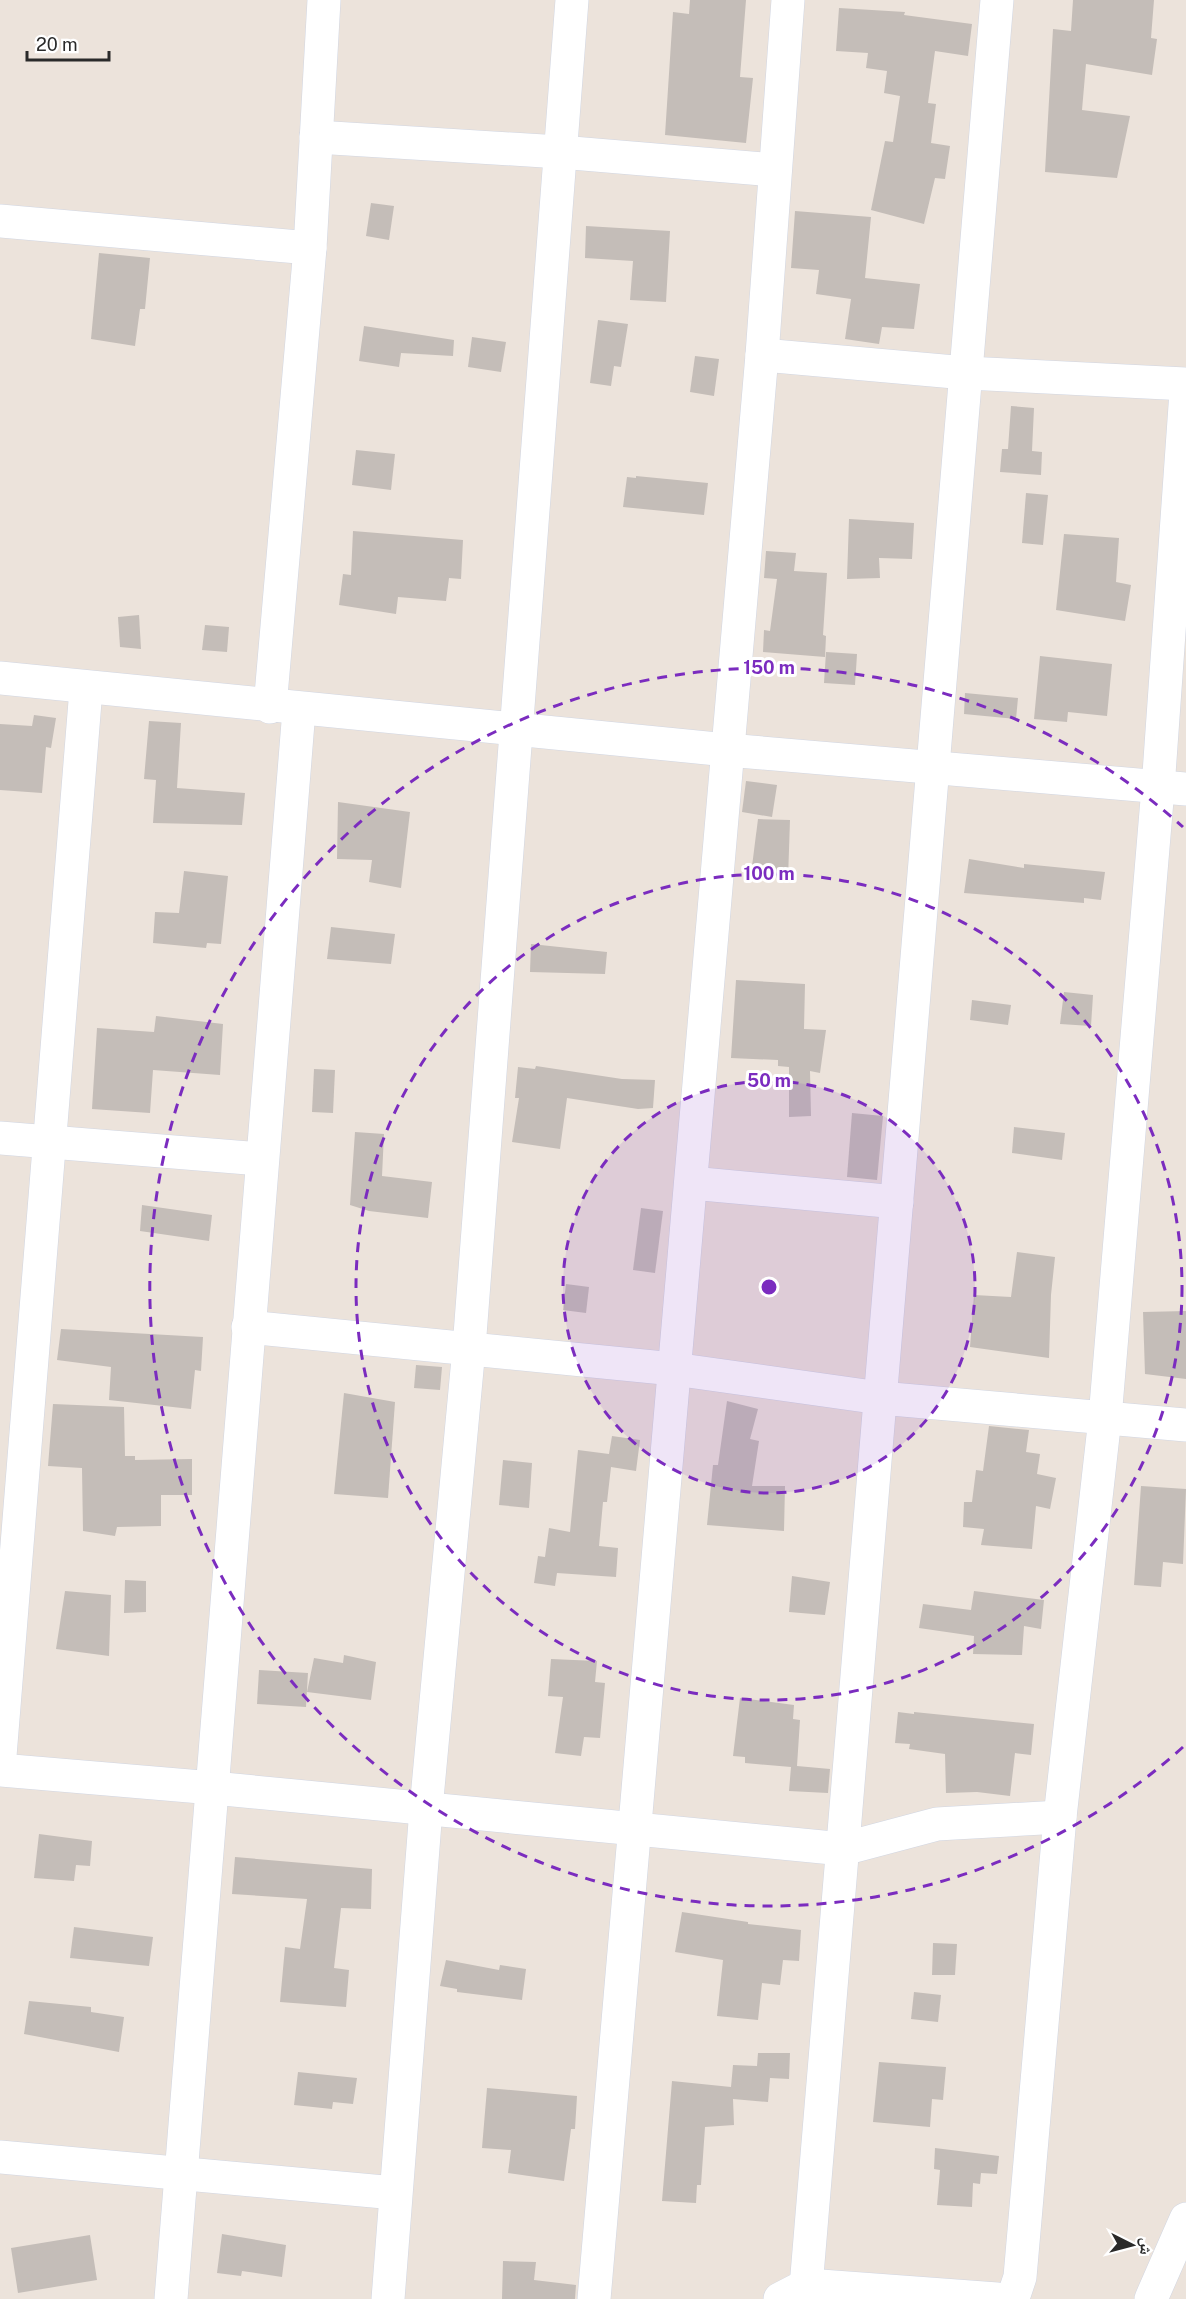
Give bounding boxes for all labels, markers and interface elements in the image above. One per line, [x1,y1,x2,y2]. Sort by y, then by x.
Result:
scale bar [27,24,110,62]
text: 20 m [36,34,78,55]
text: 150 m [743,657,795,678]
text: 100 m [743,863,795,884]
text: 50 m [747,1070,791,1091]
centre of rings [759,1277,779,1297]
north arrow [1102,2215,1162,2275]
text: ش [1136,2237,1157,2256]

